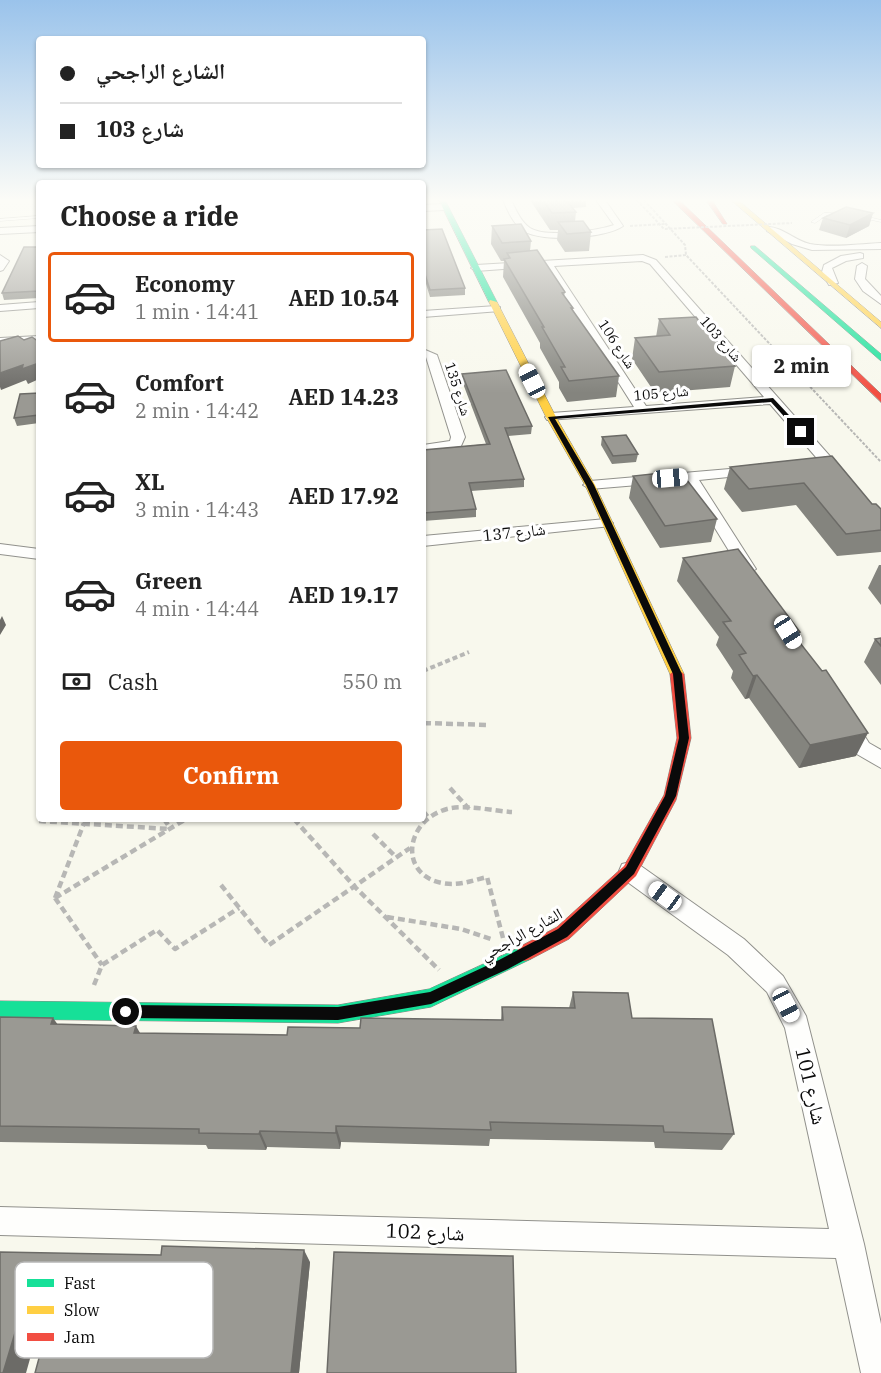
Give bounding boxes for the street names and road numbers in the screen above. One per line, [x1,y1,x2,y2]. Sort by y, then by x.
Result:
street label: شارع 103 [695,312,746,366]
street label: شارع 106 [594,316,640,373]
street label: شارع 135 [440,360,475,418]
street label: شارع 105 [633,382,689,405]
street label: شارع 137 [482,519,546,546]
street label: الشارع الراجحي [476,903,567,967]
street label: شارع 101 [789,1045,833,1127]
street label: شارع 102 [385,1217,465,1246]

